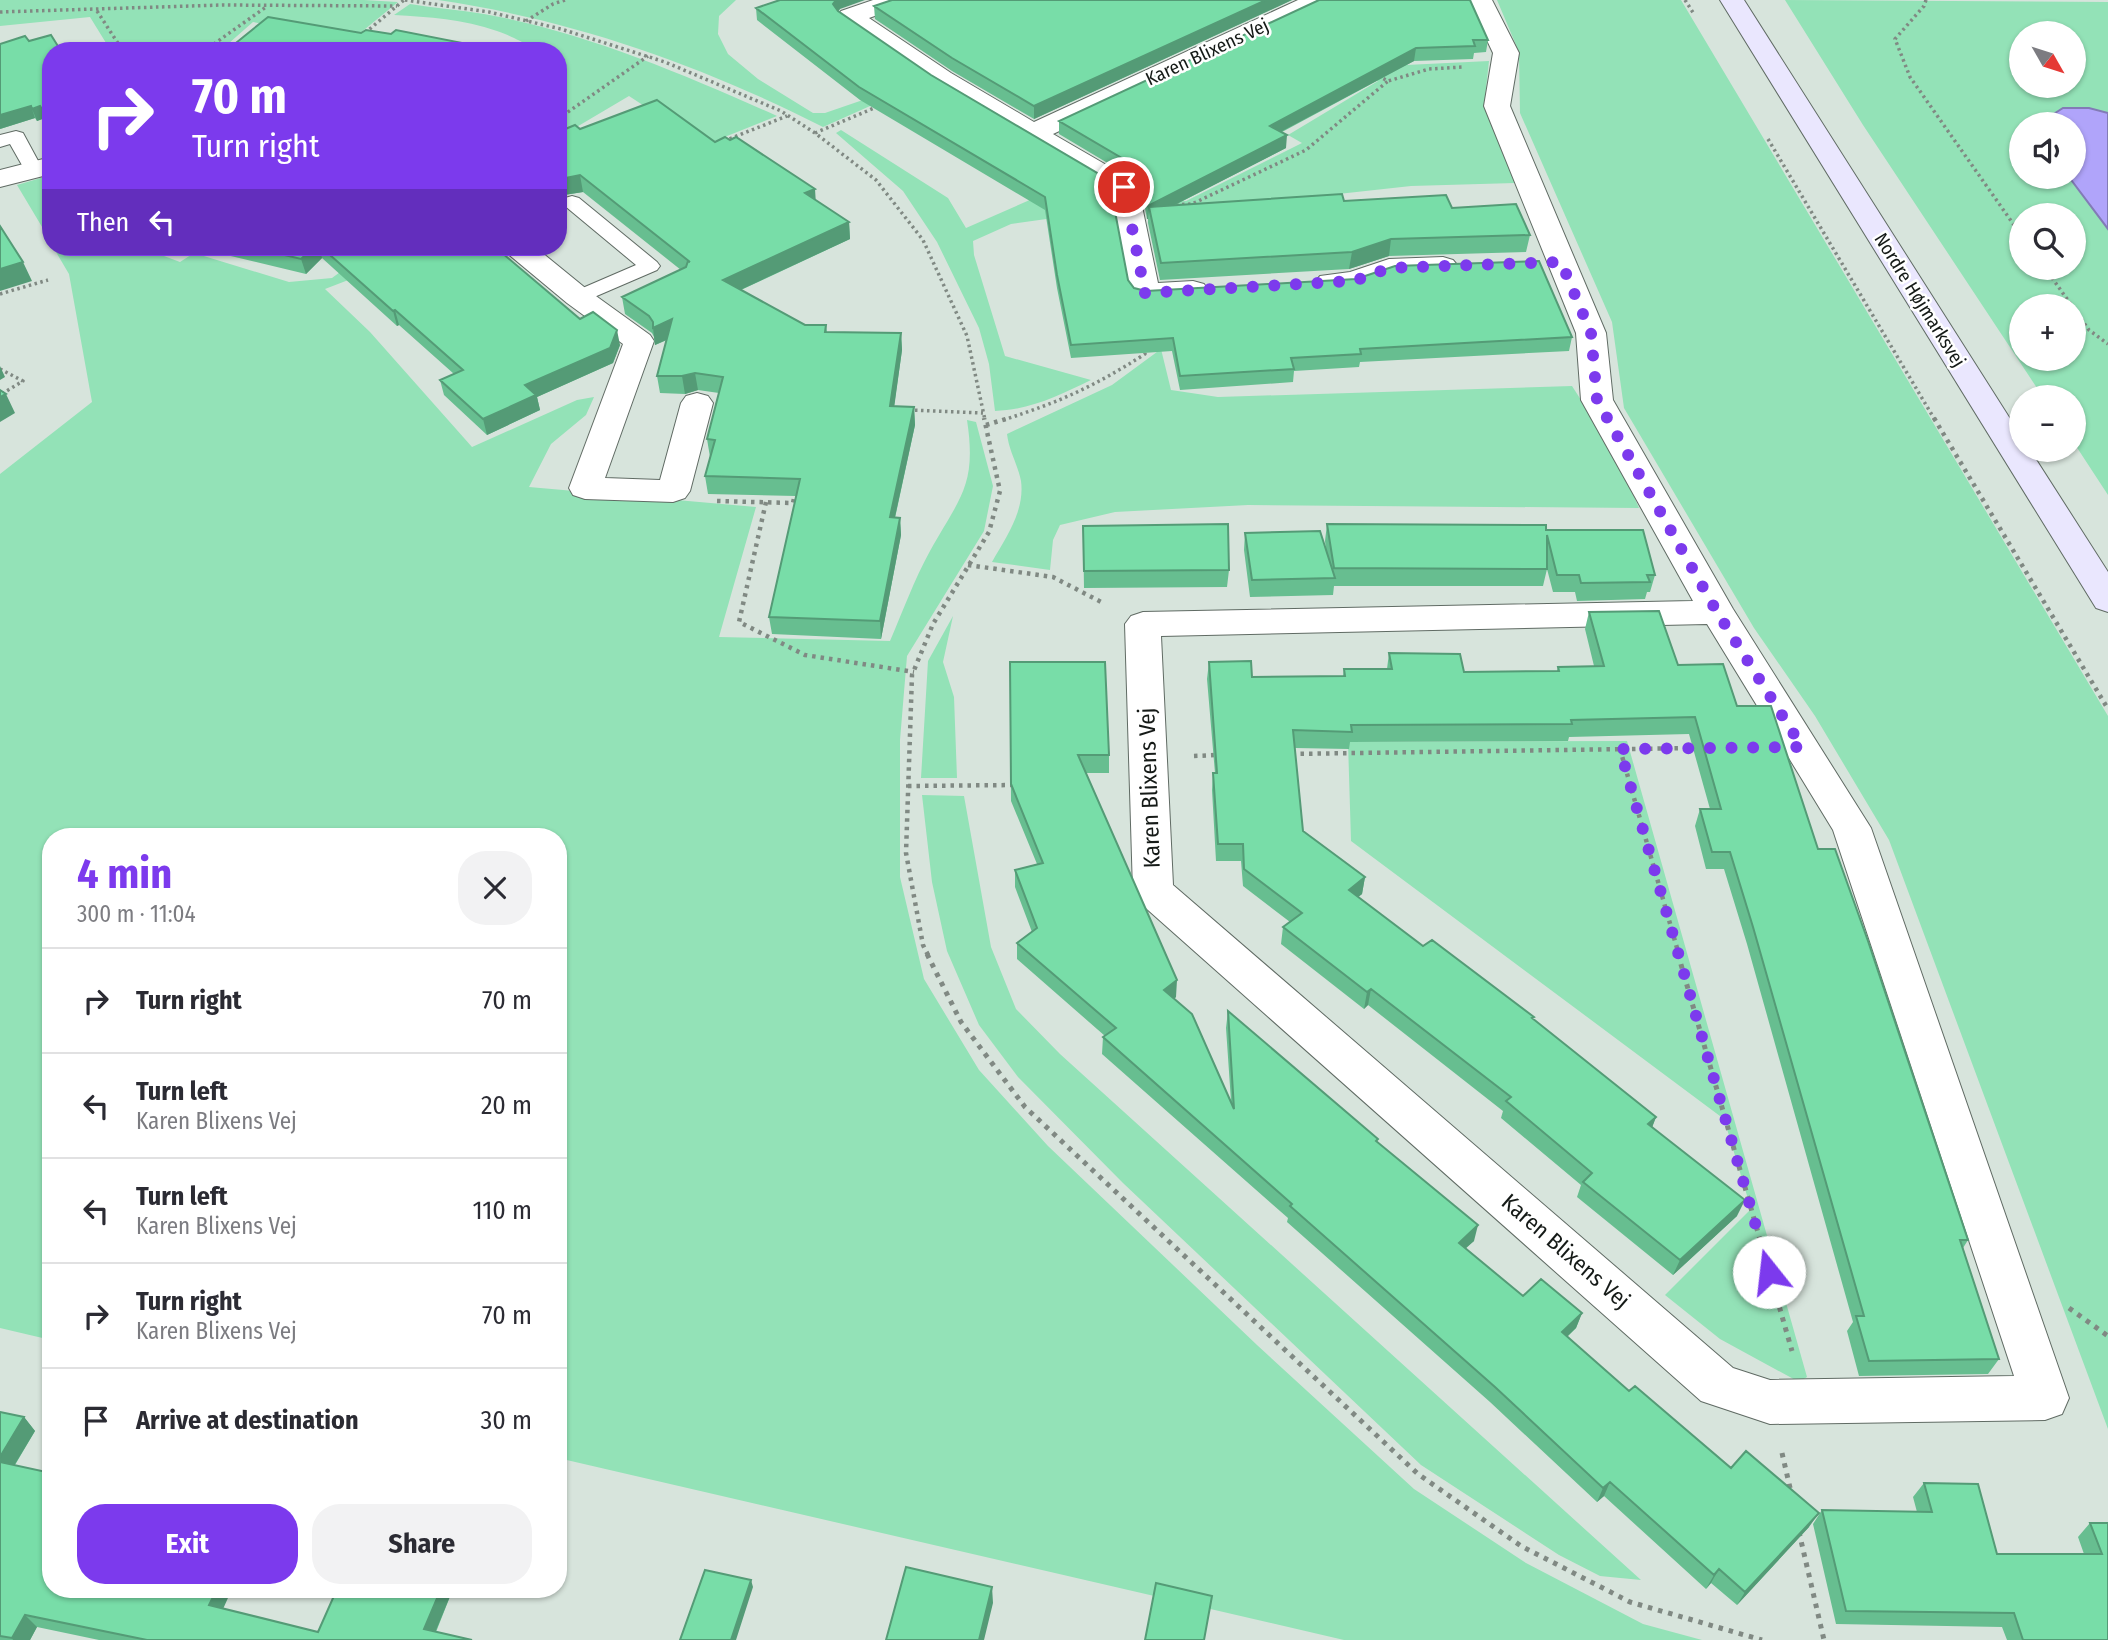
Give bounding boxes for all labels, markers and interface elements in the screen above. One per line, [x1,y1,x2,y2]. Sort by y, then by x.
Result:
street label: Karen Blixens Vej [1142,13,1272,91]
north arrow [2009,21,2086,98]
map controls [2009,21,2086,462]
text: 70 m [192,67,287,126]
icon: right [77,70,168,161]
button: sound [2009,112,2086,189]
text: Turn right [192,127,319,165]
pin [1094,157,1154,217]
icon: arrive [1105,168,1143,206]
icon: left [143,203,181,241]
button: search [2009,203,2086,280]
text: Then [77,207,129,238]
street label: Nordre Højmarksvej [1870,229,1970,371]
button: + [2009,294,2086,371]
button: − [2009,385,2086,462]
street label: Karen Blixens Vej [1132,707,1166,869]
text: 4 min [77,849,172,899]
button: close [458,851,532,925]
text: 300 m · 11:04 [77,900,196,928]
icon: right [77,982,115,1020]
text: Turn right [136,985,242,1016]
text: 70 m [482,985,532,1016]
text: Turn left [136,1076,228,1107]
icon: left [77,1087,115,1125]
text: 20 m [481,1090,532,1121]
text: Karen Blixens Vej [136,1107,297,1135]
text: Turn left [136,1181,228,1212]
street label: Karen Blixens Vej [1496,1188,1636,1314]
icon: left [77,1192,115,1230]
text: 110 m [472,1195,532,1226]
text: Karen Blixens Vej [136,1212,297,1240]
position arrow [1732,1235,1806,1309]
text: Turn right [136,1286,242,1317]
icon: right [77,1297,115,1335]
text: 70 m [482,1300,532,1331]
text: Karen Blixens Vej [136,1317,297,1345]
icon: arrive [77,1402,115,1440]
text: Arrive at destination [136,1405,359,1436]
text: 30 m [481,1405,532,1436]
button: Exit [77,1504,298,1584]
button: Share [312,1504,532,1584]

